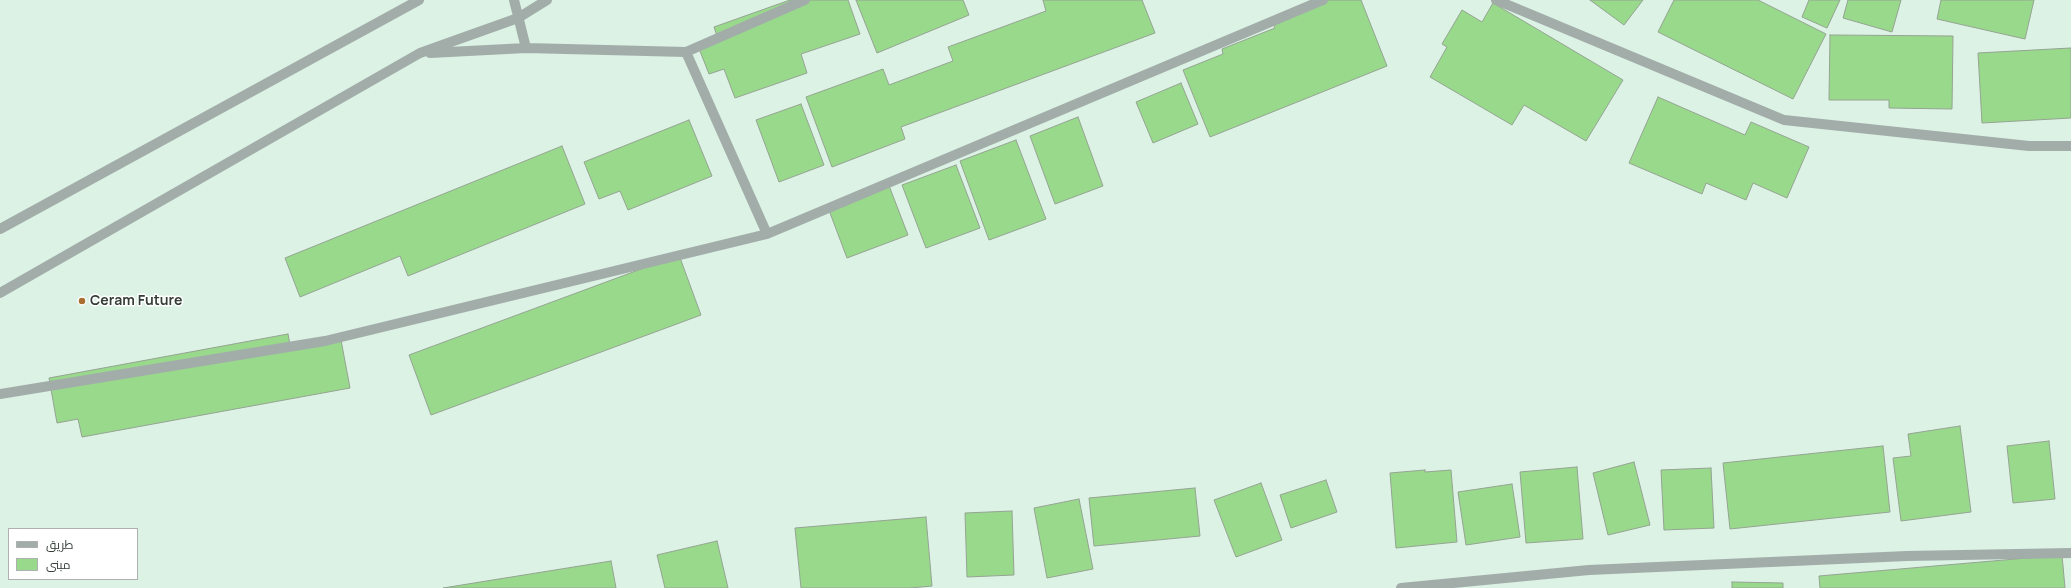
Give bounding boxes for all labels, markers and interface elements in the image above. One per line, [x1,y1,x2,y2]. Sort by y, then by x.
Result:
place label: Ceram Future [90,293,182,309]
marker: Ceram Future [77,296,87,306]
legend [8,528,138,580]
text: طريق [46,536,73,553]
text: مبنى [46,556,71,573]

